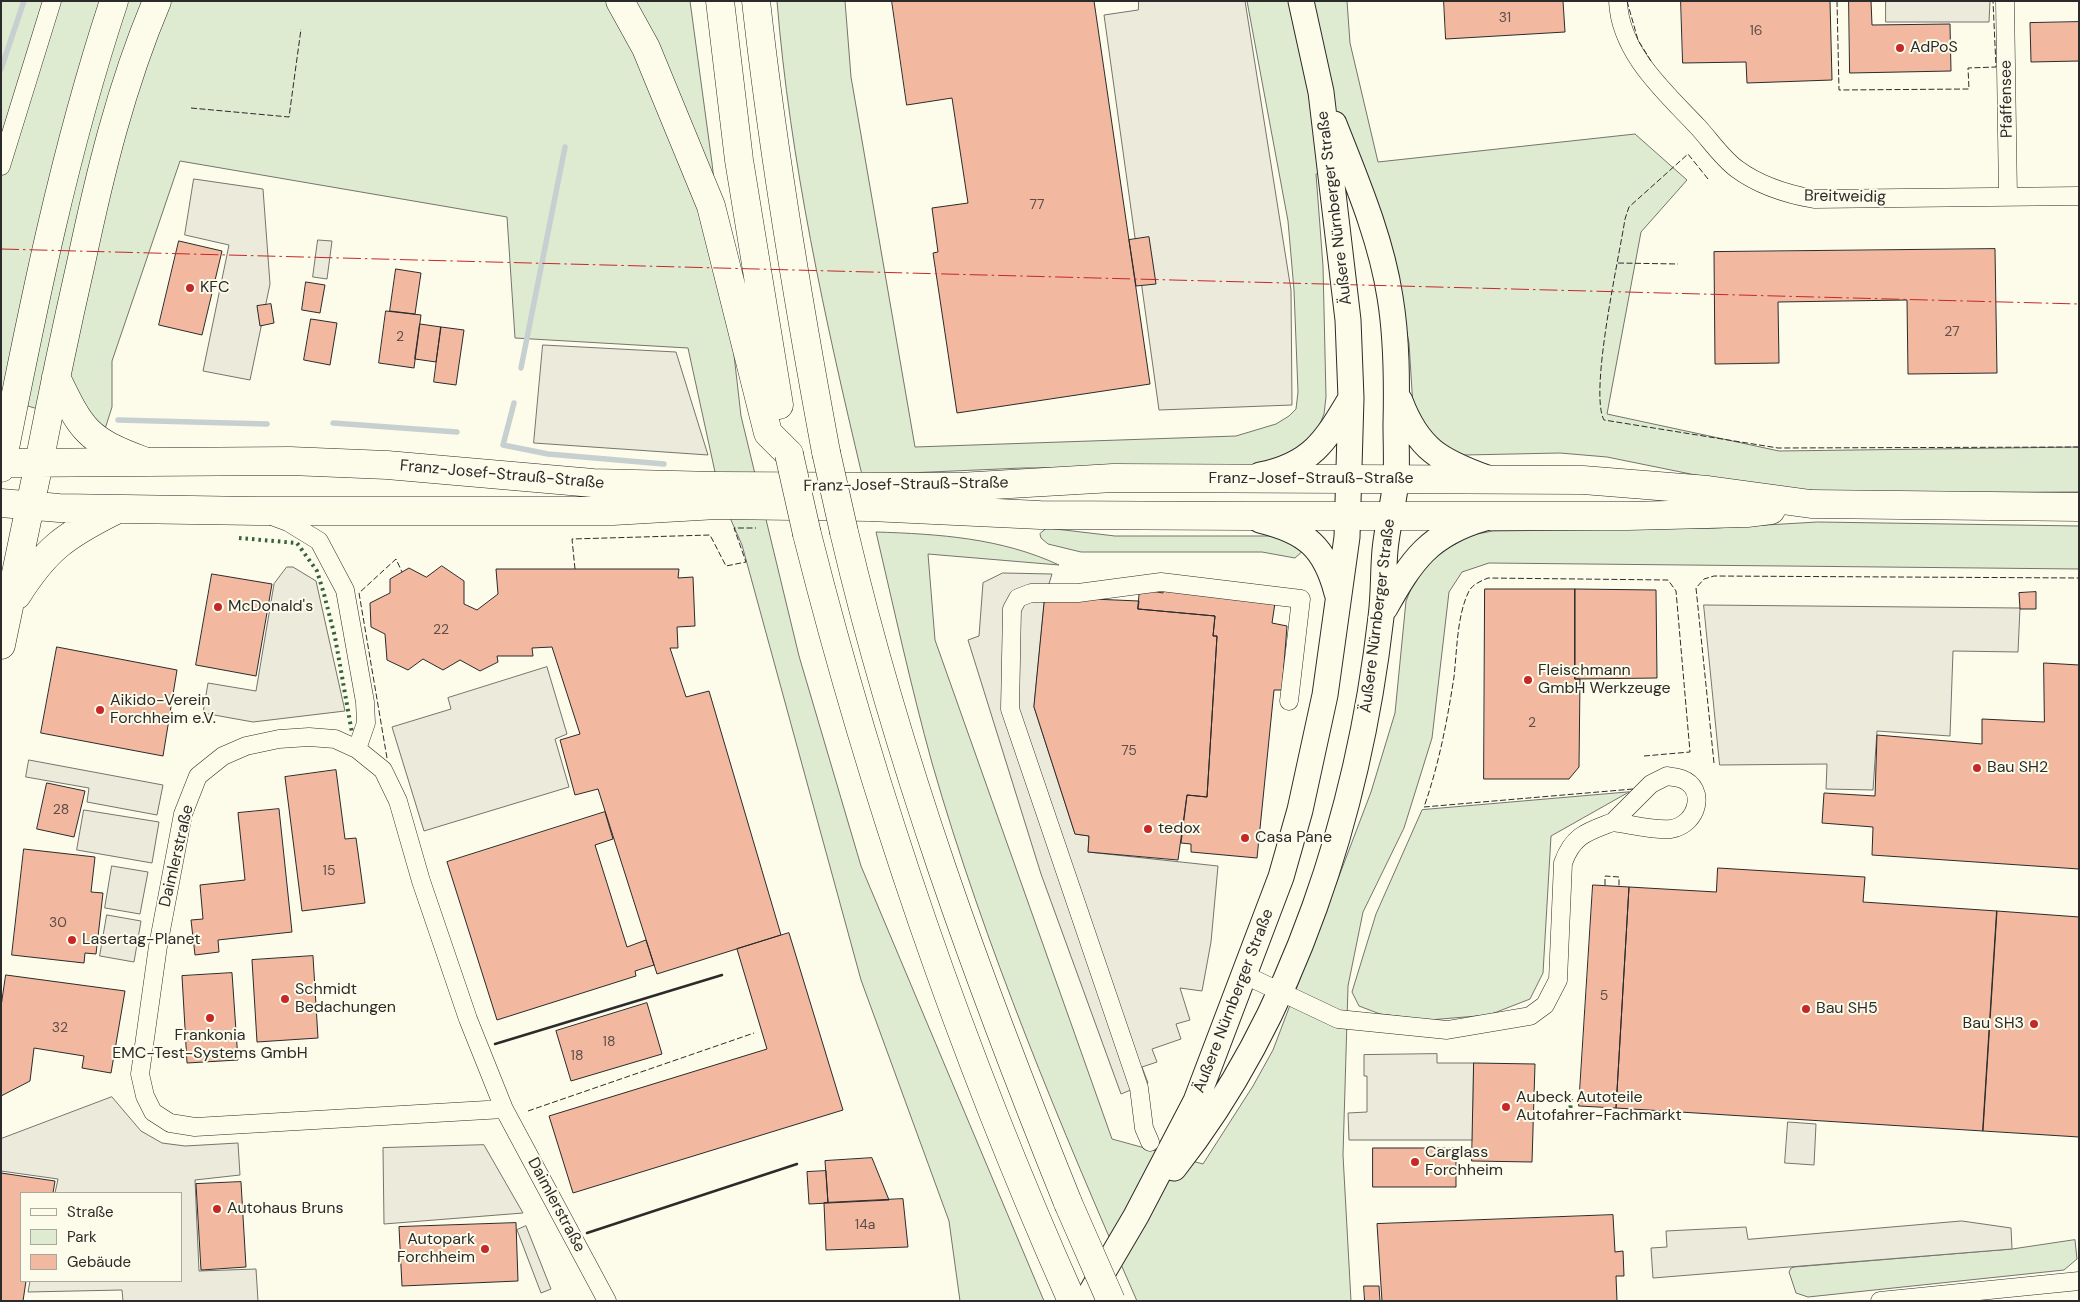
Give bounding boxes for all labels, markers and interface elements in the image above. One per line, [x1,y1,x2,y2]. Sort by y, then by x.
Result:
house number: 31 [1499,10,1511,26]
house number: 16 [1749,23,1763,39]
place label: AdPoS [1910,38,1958,58]
marker: AdPoS [1894,42,1906,54]
street label: Pfaffensee [1997,60,2017,138]
street label: Äußere Nürnberger Straße [1314,110,1356,306]
street label: Breitweidig [1804,187,1886,207]
house number: 77 [1030,197,1044,213]
place label: KFC [200,278,229,298]
marker: KFC [184,282,196,294]
house number: 27 [1944,324,1960,340]
house number: 2 [396,329,404,345]
street label: Franz-Josef-Strauß-Straße [399,456,605,494]
street label: Franz-Josef-Strauß-Straße [1208,469,1414,489]
street label: Franz-Josef-Strauß-Straße [803,474,1009,496]
street label: Äußere Nürnberger Straße [1357,518,1399,714]
place label: McDonald's [228,597,313,617]
marker: McDonald's [212,601,224,613]
house number: 22 [433,622,449,638]
place label: Fleischmann GmbH Werkzeuge [1538,661,1671,699]
marker: Fleischmann GmbH Werkzeuge [1522,674,1534,686]
place label: Aikido-Verein Forchheim e.V. [110,691,216,729]
marker: Aikido-Verein Forchheim e.V. [94,704,106,716]
house number: 2 [1528,715,1536,731]
house number: 75 [1121,743,1137,759]
place label: Bau SH2 [1987,758,2048,778]
marker: Bau SH2 [1971,762,1983,774]
house number: 28 [53,802,69,818]
street label: Daimlerstraße [156,803,198,909]
place label: tedox [1158,819,1200,839]
marker: tedox [1142,823,1154,835]
place label: Casa Pane [1255,828,1332,848]
marker: Casa Pane [1239,832,1251,844]
house number: 15 [323,863,335,879]
street label: Äußere Nürnberger Straße [1190,906,1278,1096]
house number: 30 [49,915,67,931]
place label: Lasertag-Planet [82,930,201,950]
marker: Lasertag-Planet [66,934,78,946]
place label: Schmidt Bedachungen [295,980,396,1018]
house number: 5 [1600,988,1608,1004]
marker: Schmidt Bedachungen [279,993,291,1005]
place label: Bau SH5 [1816,999,1878,1019]
marker: Bau SH5 [1800,1003,1812,1015]
marker: Frankonia EMC-Test-Systems GmbH [204,1012,216,1024]
place label: Bau SH3 [1963,1014,2024,1034]
marker: Bau SH3 [2028,1018,2040,1030]
house number: 32 [52,1020,68,1036]
place label: Frankonia EMC-Test-Systems GmbH [112,1026,308,1064]
house number: 18 [603,1034,615,1050]
house number: 18 [571,1048,583,1064]
place label: Aubeck Autoteile Autofahrer-Fachmarkt [1516,1088,1682,1126]
marker: Aubeck Autoteile Autofahrer-Fachmarkt [1500,1101,1512,1113]
place label: Carglass Forchheim [1425,1143,1503,1181]
street label: Daimlerstraße [523,1154,589,1256]
marker: Carglass Forchheim [1409,1156,1421,1168]
legend [20,1192,182,1282]
place label: Autohaus Bruns [227,1199,343,1219]
text: Straße [67,1202,114,1222]
marker: Autohaus Bruns [211,1203,223,1215]
house number: 14a [855,1217,875,1233]
text: Park [67,1227,97,1247]
place label: Autopark Forchheim [397,1230,475,1268]
marker: Autopark Forchheim [479,1243,491,1255]
text: Gebäude [67,1252,131,1272]

